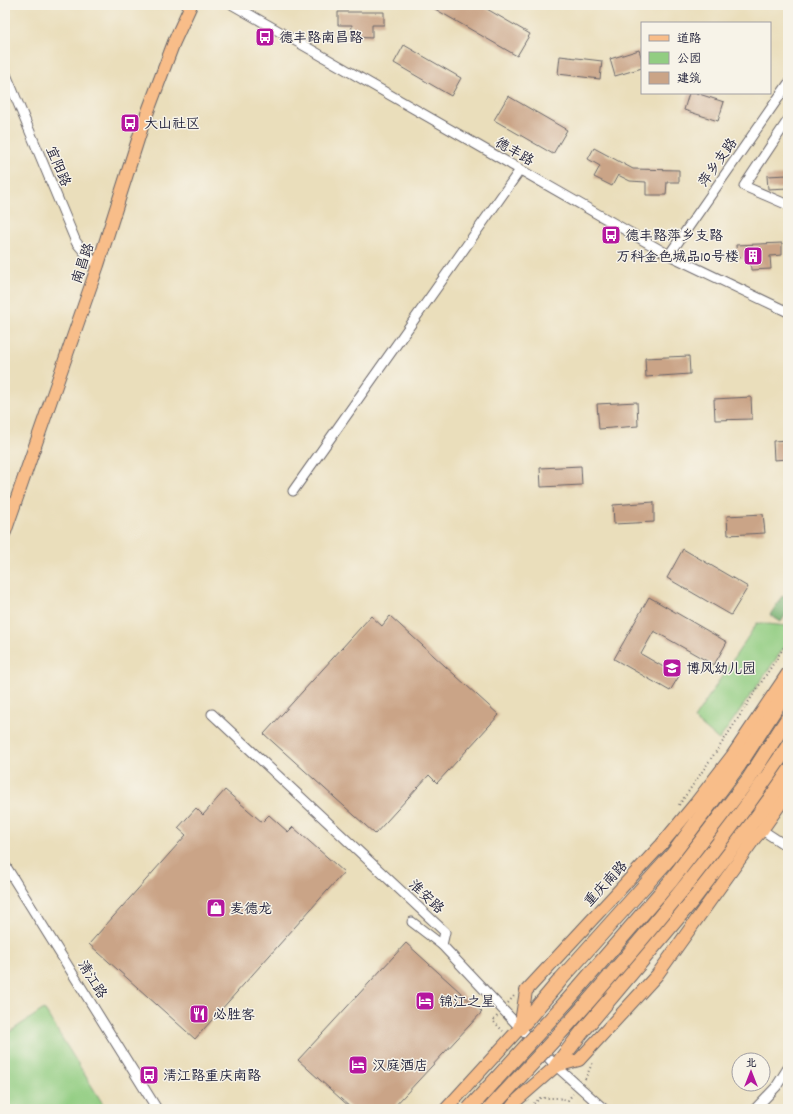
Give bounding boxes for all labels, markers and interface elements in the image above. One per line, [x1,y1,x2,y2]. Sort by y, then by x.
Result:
legend [641,22,771,94]
bus stop icon: 德丰路南昌路 [254,26,276,48]
place label: 德丰路南昌路 [279,29,363,49]
text: 道路 [677,31,701,48]
text: 公园 [677,51,701,68]
text: 建筑 [677,71,701,88]
bus stop icon: 大山社区 [119,112,141,134]
place label: 大山社区 [144,115,200,135]
street label: 德丰路 [491,134,537,172]
street label: 萍乡支路 [694,134,743,192]
street label: 宜阳路 [40,144,75,190]
bus stop icon: 德丰路萍乡支路 [600,224,622,246]
place label: 德丰路萍乡支路 [625,227,723,247]
street label: 南昌路 [68,241,100,287]
building icon: 万科金色城品10号楼 [742,245,764,267]
place label: 万科金色城品10号楼 [616,248,739,268]
school or university icon: 博风幼儿园 [661,657,683,679]
place label: 博风幼儿园 [686,660,756,680]
street label: 重庆南路 [580,857,633,912]
street label: 淮安路 [403,876,448,919]
shop icon: 麦德龙 [205,897,227,919]
place label: 麦德龙 [230,900,272,920]
street label: 清江路 [72,957,111,1003]
hotel icon: 锦江之星 [414,990,436,1012]
place label: 锦江之星 [439,993,495,1013]
restaurant icon: 必胜客 [188,1003,210,1025]
place label: 必胜客 [213,1006,255,1026]
north arrow [731,1052,771,1092]
hotel icon: 汉庭酒店 [347,1054,369,1076]
text: 北 [746,1056,757,1072]
place label: 汉庭酒店 [372,1057,428,1077]
bus stop icon: 清江路重庆南路 [138,1064,160,1086]
place label: 清江路重庆南路 [163,1067,261,1087]

